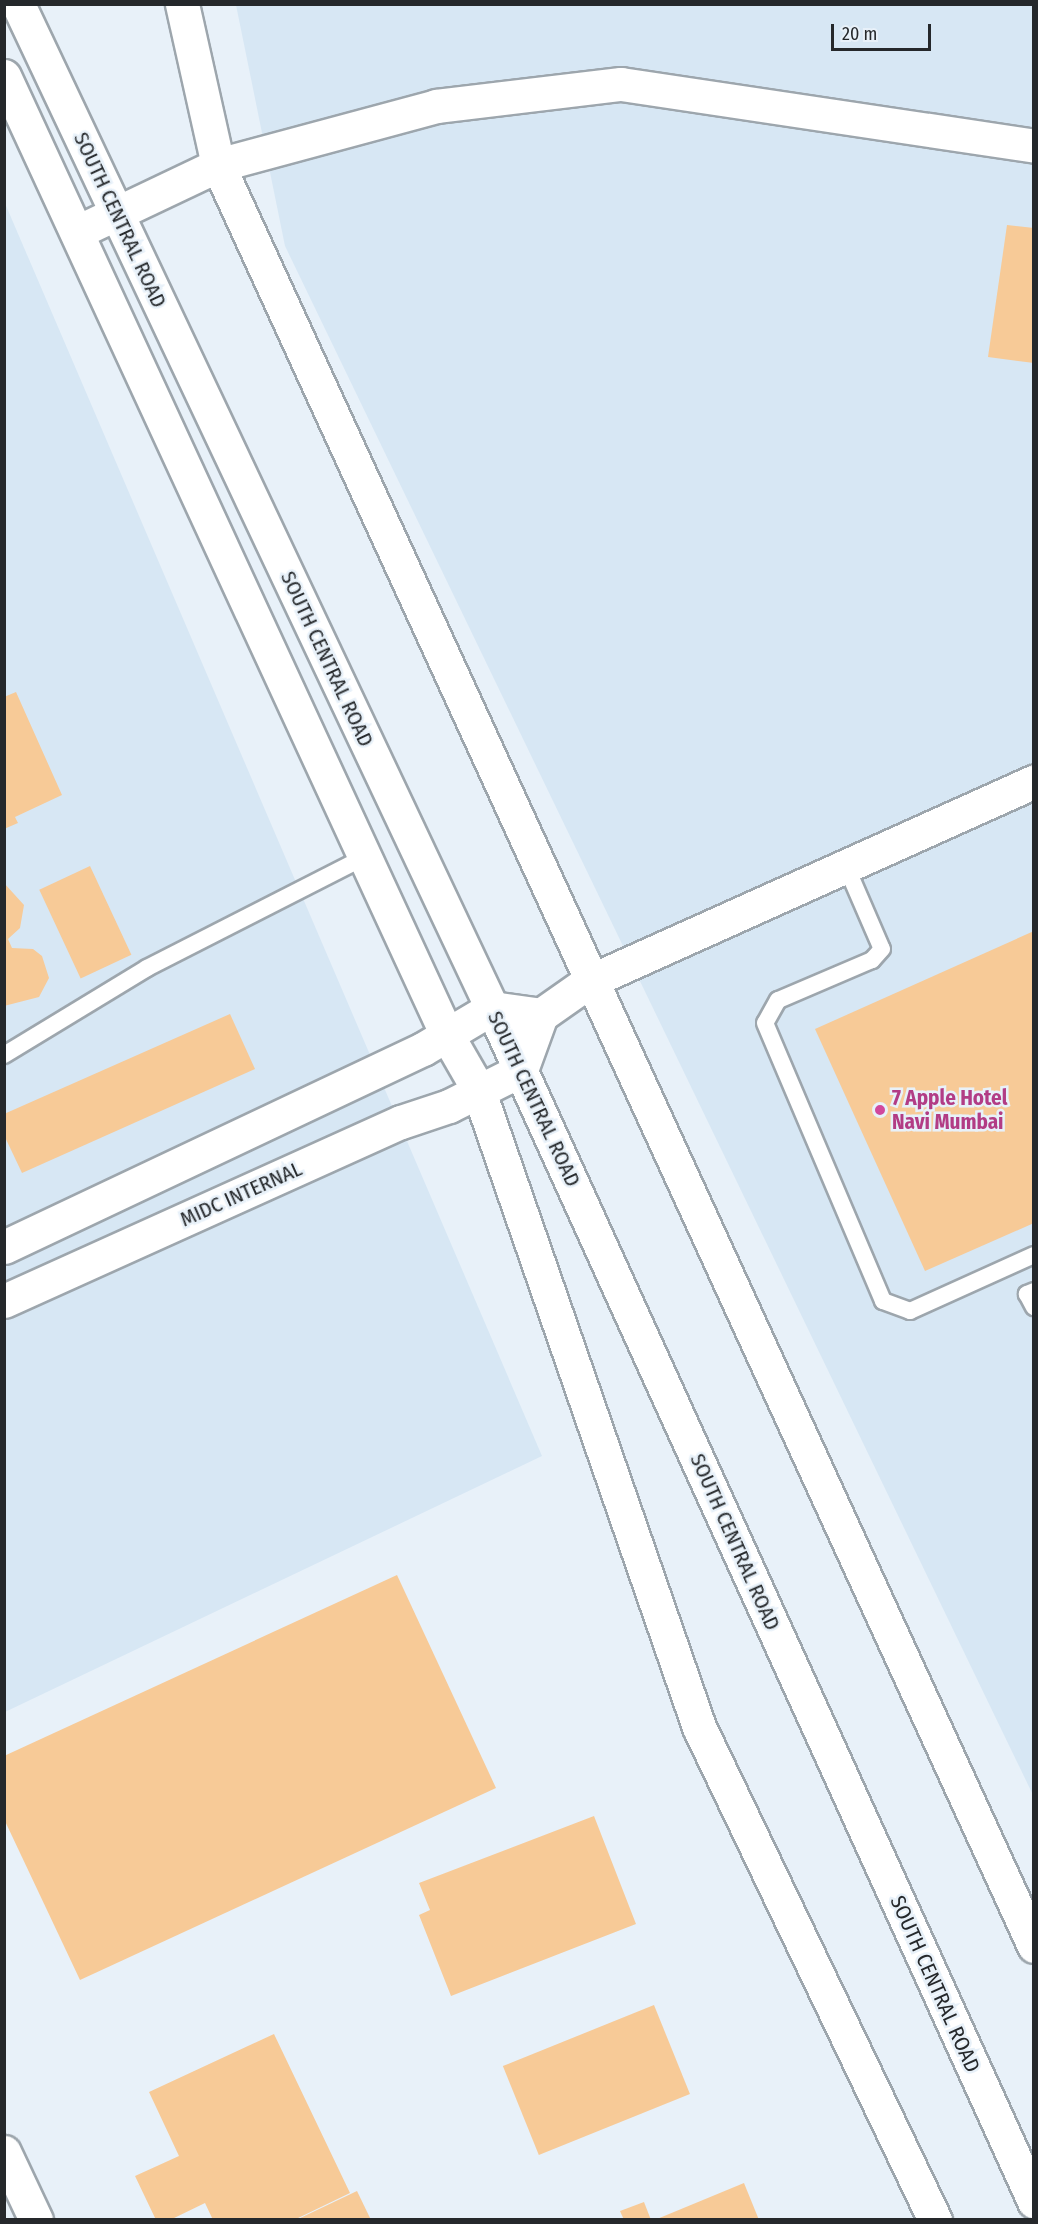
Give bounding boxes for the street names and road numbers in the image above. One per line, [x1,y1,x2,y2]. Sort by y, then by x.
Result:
street label: SOUTH CENTRAL ROAD [68,128,172,312]
street label: SOUTH CENTRAL ROAD [275,567,379,751]
street label: SOUTH CENTRAL ROAD [482,1007,586,1191]
street label: MIDC INTERNAL [176,1156,306,1232]
street label: SOUTH CENTRAL ROAD [685,1450,785,1634]
street label: SOUTH CENTRAL ROAD [885,1892,985,2076]

